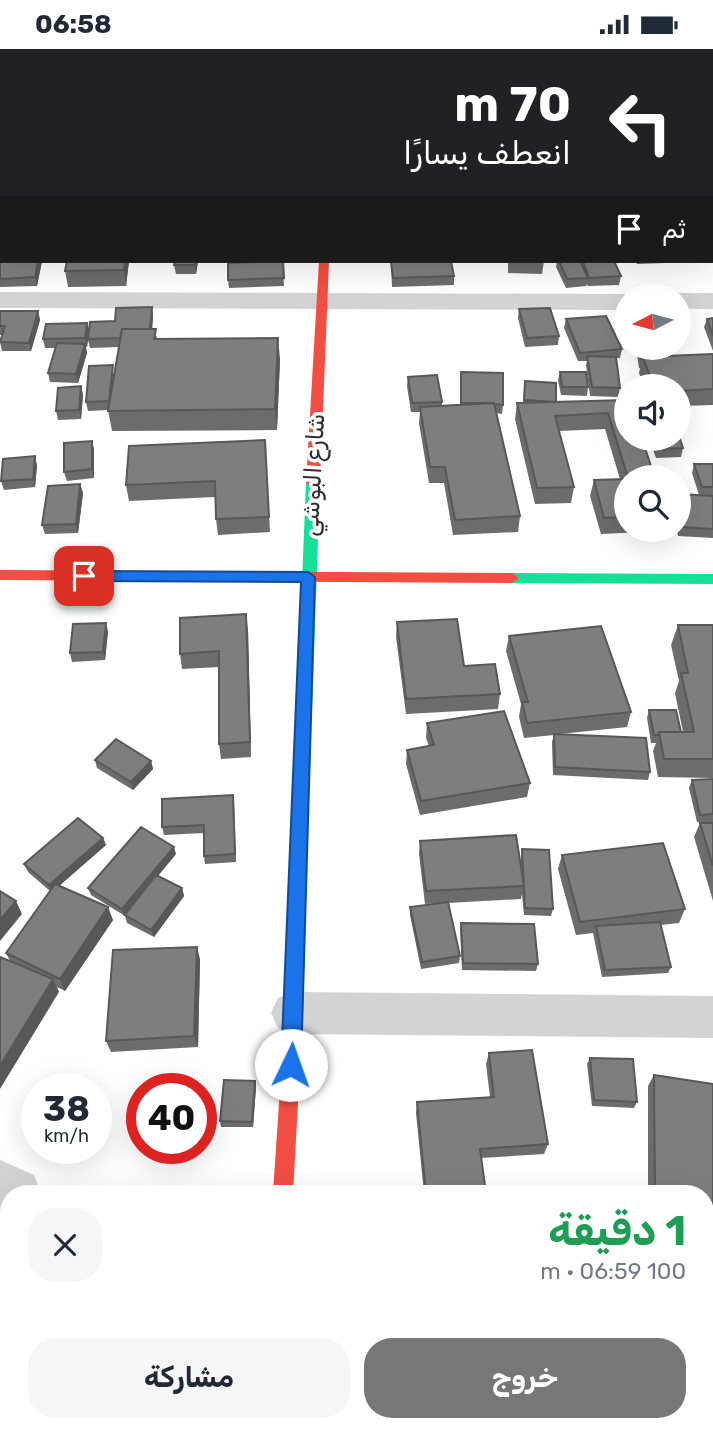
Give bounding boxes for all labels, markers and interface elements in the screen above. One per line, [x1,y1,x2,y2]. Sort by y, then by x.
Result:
text: 06:58 [35,9,112,40]
text: 70 m [454,75,571,133]
icon: left [595,77,686,168]
text: انعطف يسارًا [403,134,571,172]
icon: arrive [610,210,648,248]
text: ثم [662,214,686,245]
north arrow [614,283,691,361]
map controls [614,283,691,542]
button: sound [614,374,691,451]
street label: شارع البوشي [296,413,334,538]
button: search [614,465,691,542]
pin [54,546,114,606]
icon: arrive [65,557,103,595]
position arrow [254,1028,328,1102]
speed limit sign: 40 [126,1073,217,1164]
text: 38 [43,1088,90,1130]
text: km/h [44,1125,89,1147]
text: 1 دقيقة [548,1206,686,1256]
button: close [28,1208,102,1282]
text: 100 m · 06:59 [540,1257,686,1285]
button: مشاركة [28,1338,350,1418]
button: خروج [364,1338,686,1418]

